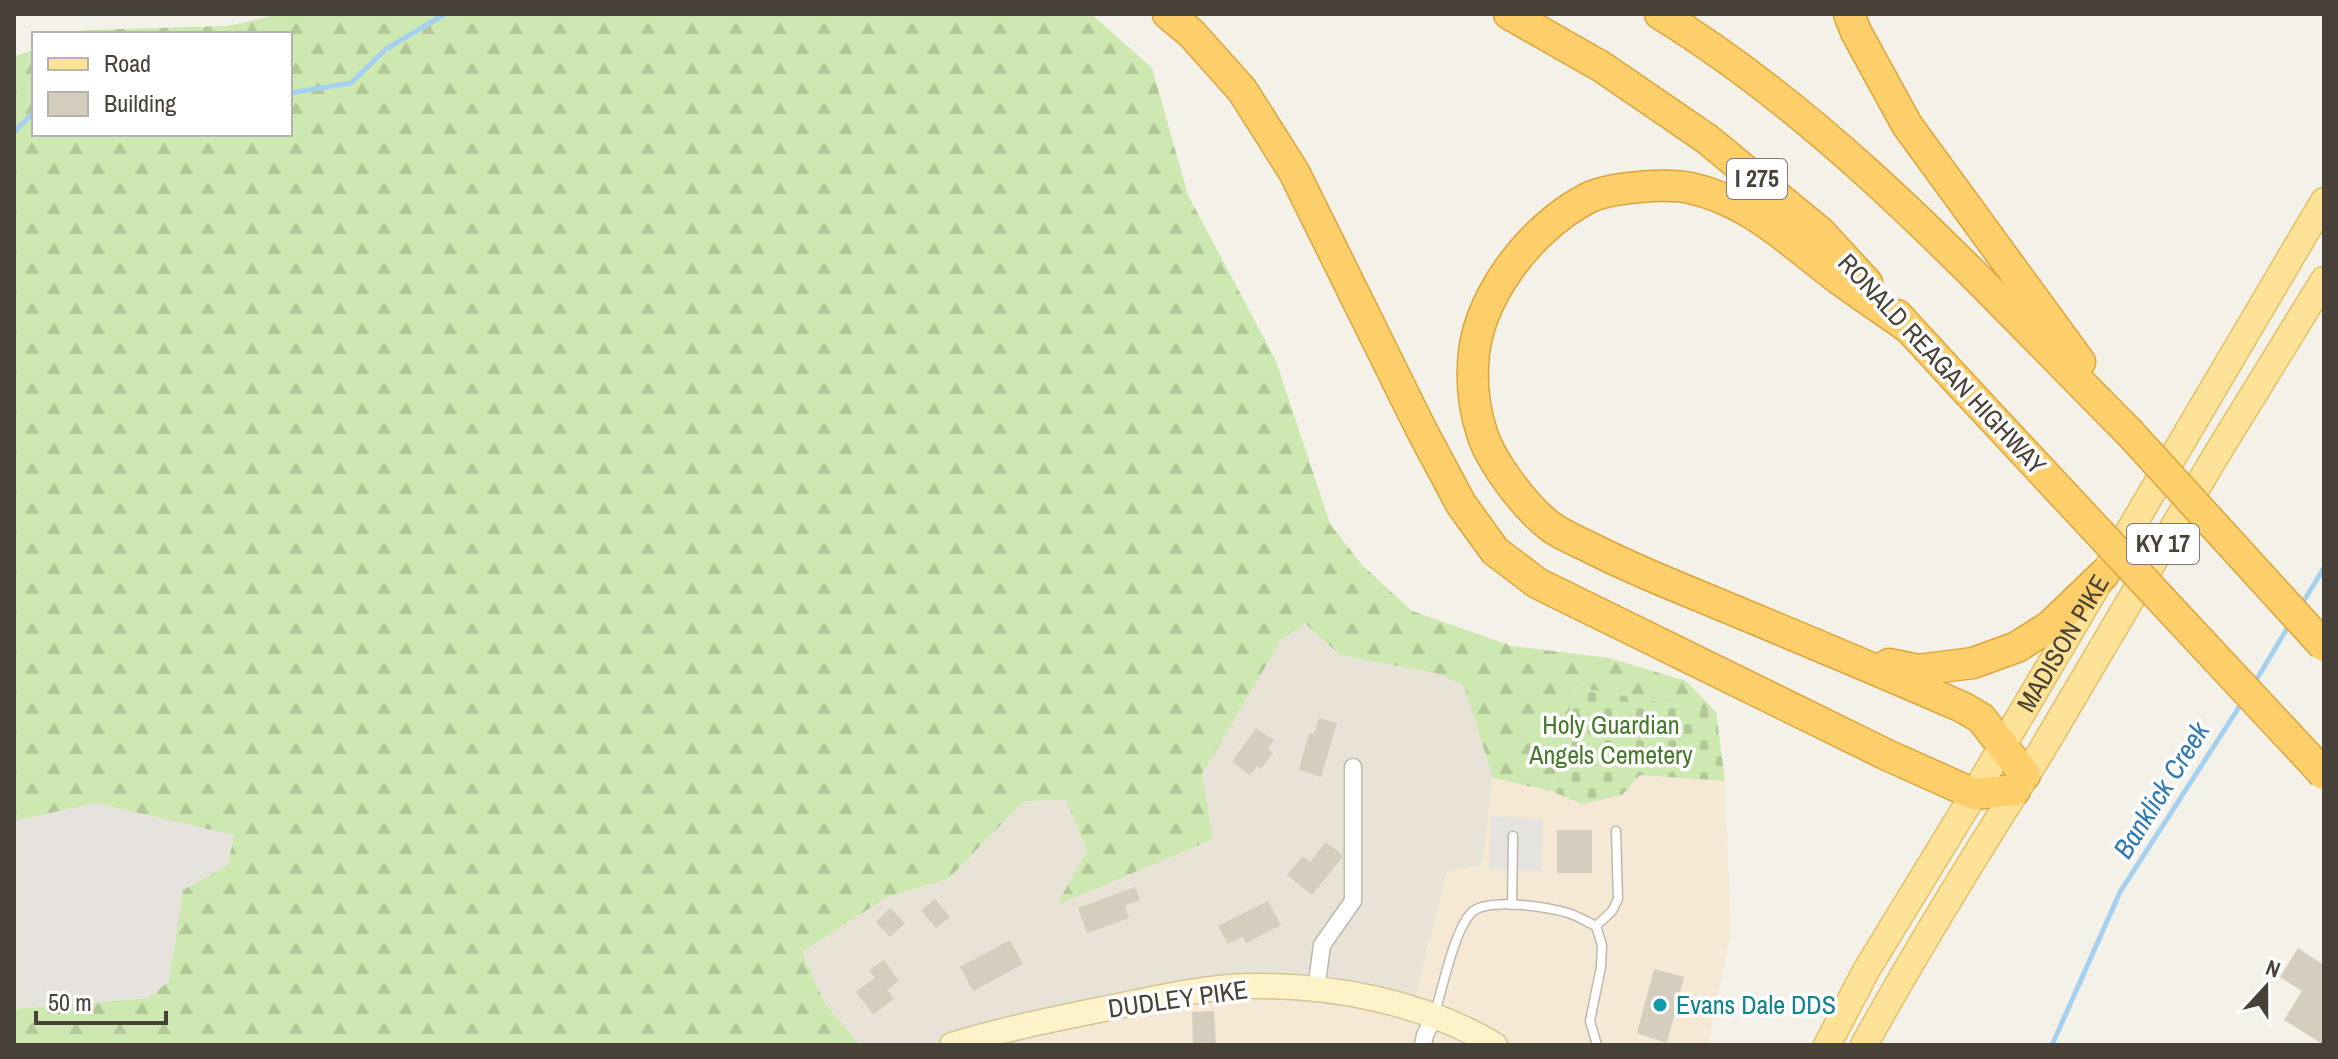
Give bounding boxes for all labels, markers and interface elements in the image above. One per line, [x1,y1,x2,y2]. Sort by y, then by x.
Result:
legend [32,32,292,136]
text: Road [104,47,151,79]
text: Building [104,87,176,119]
road number: I 275 [1727,159,1787,199]
street label: RONALD REAGAN HIGHWAY [1831,246,2055,482]
road number: KY 17 [2127,524,2199,564]
street label: MADISON PIKE [2008,568,2117,718]
park label: Holy Guardian Angels Cemetery [1528,707,1693,772]
water label: Banklick Creek [2104,713,2219,866]
north arrow [2226,947,2306,1027]
text: N [2262,952,2285,985]
street label: DUDLEY PIKE [1106,971,1250,1026]
scale bar [36,975,166,1025]
text: 50 m [48,986,92,1018]
place label: Evans Dale DDS [1676,987,1836,1022]
marker: Evans Dale DDS [1651,996,1669,1014]

